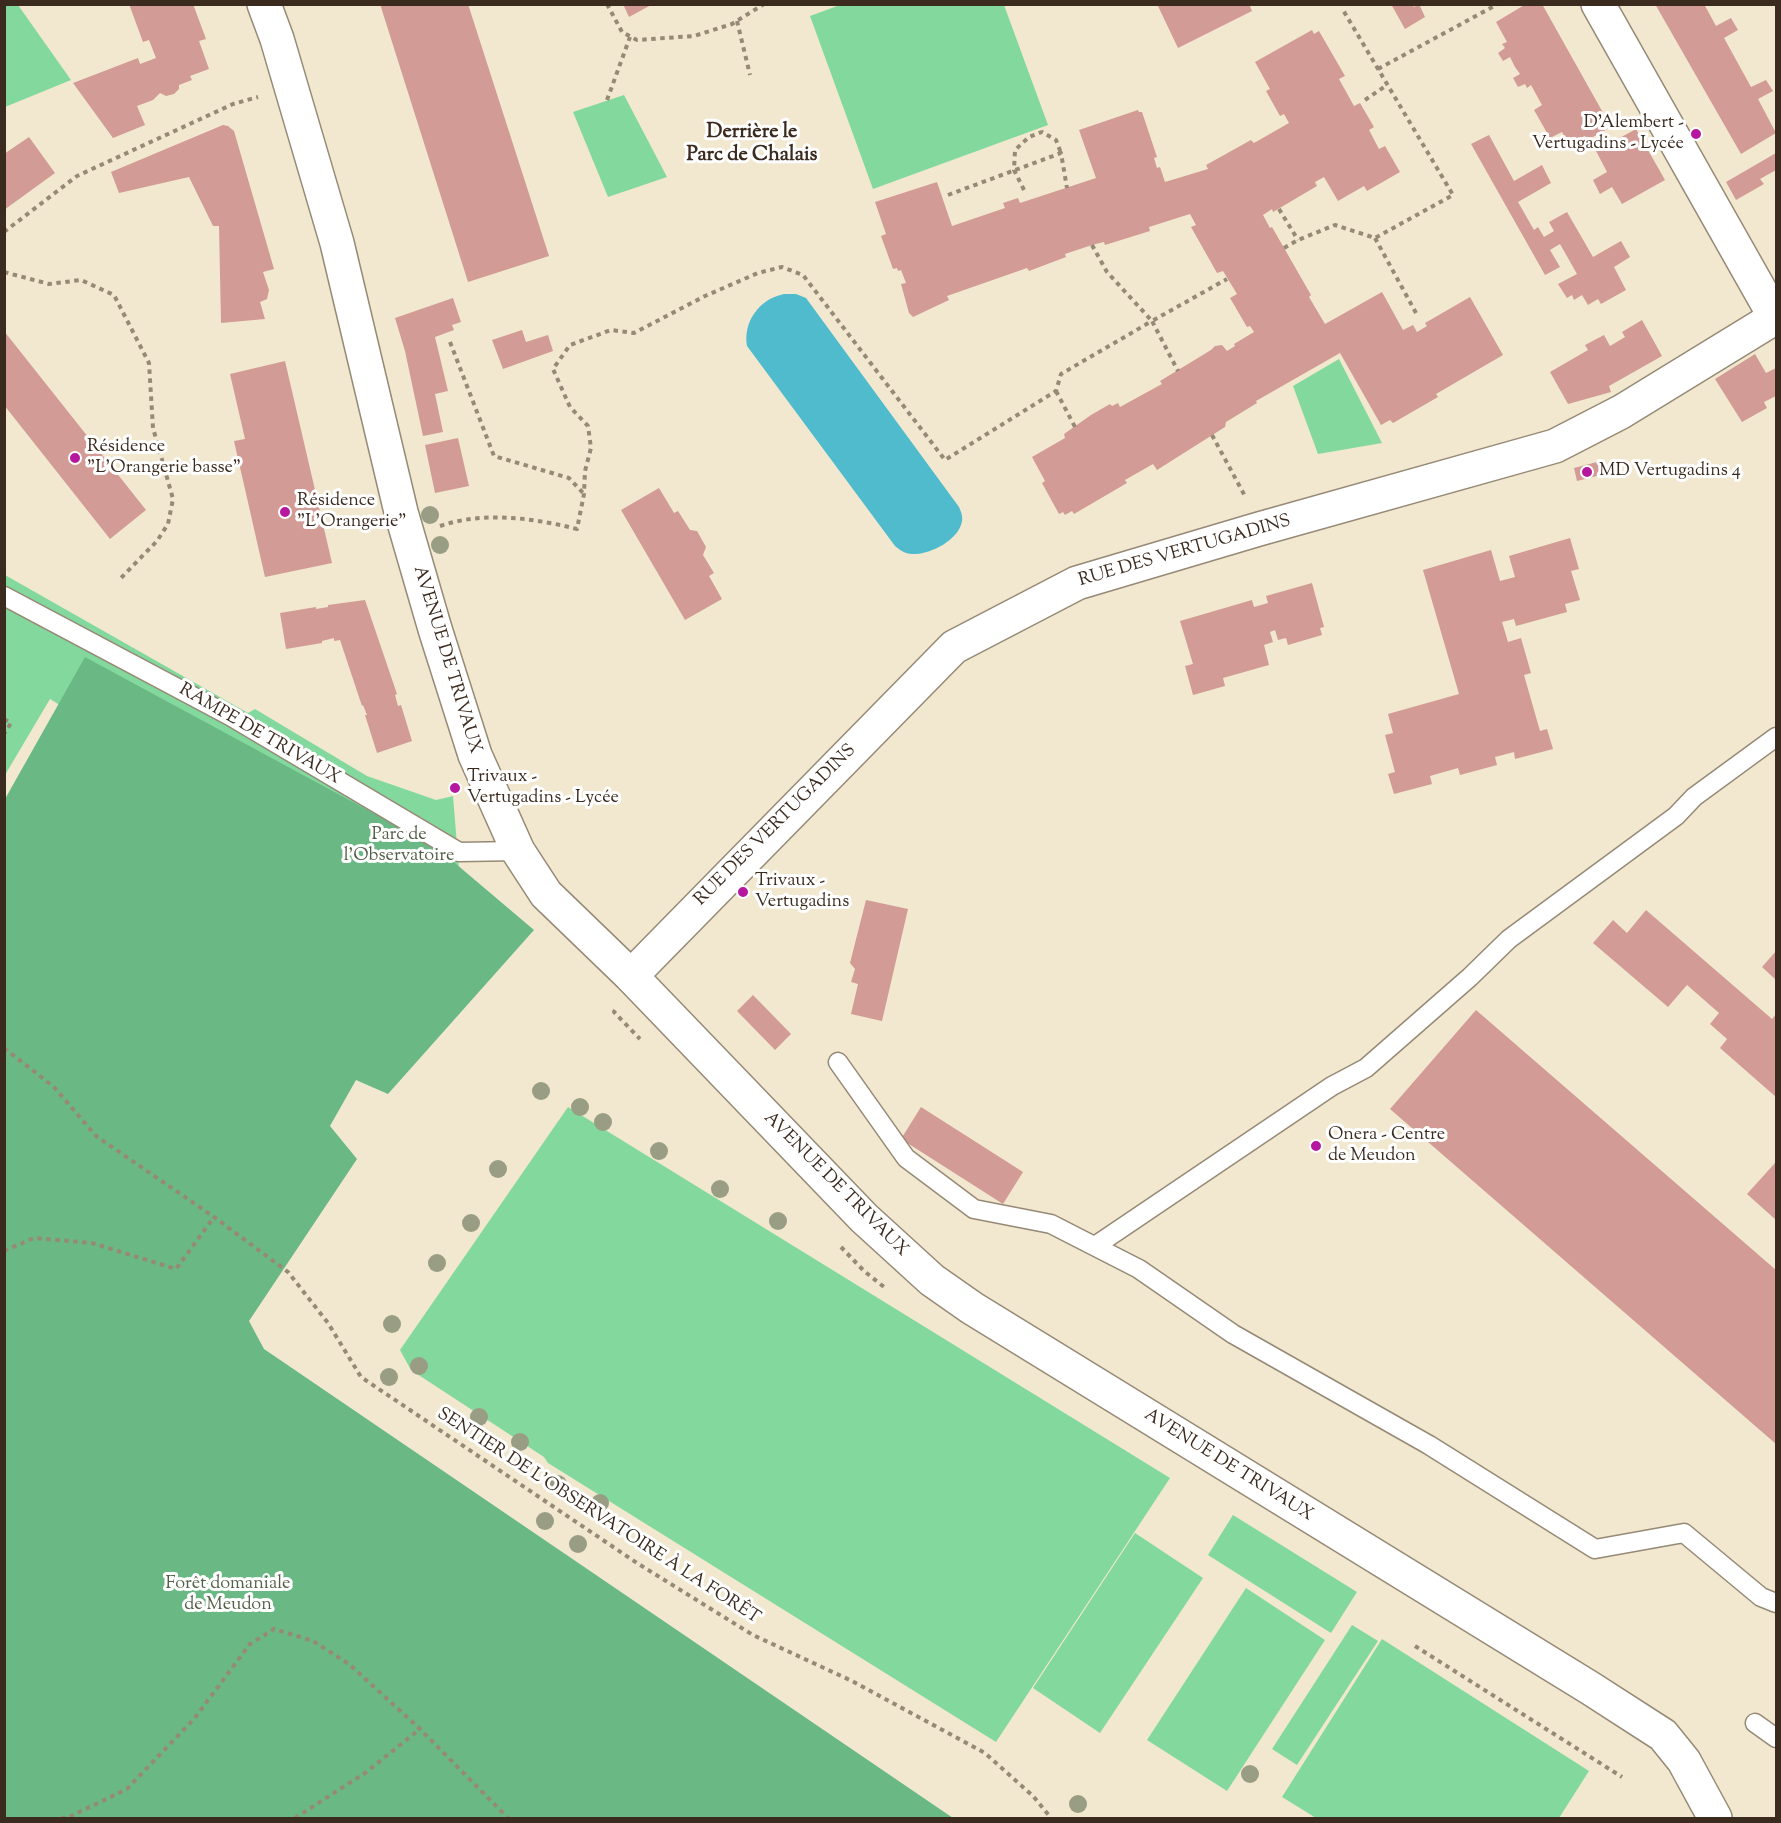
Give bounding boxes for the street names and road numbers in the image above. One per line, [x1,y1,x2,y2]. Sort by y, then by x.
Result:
street label: RUE DES VERTUGADINS [1076,511,1294,593]
street label: AVENUE DE TRIVAUX [407,563,485,757]
street label: RAMPE DE TRIVAUX [174,680,344,790]
street label: RUE DES VERTUGADINS [691,741,861,911]
street label: AVENUE DE TRIVAUX [758,1108,912,1262]
street label: SENTIER DE L'OBSERVATOIRE À LA FORÊT [432,1404,764,1630]
street label: AVENUE DE TRIVAUX [1139,1405,1317,1527]

